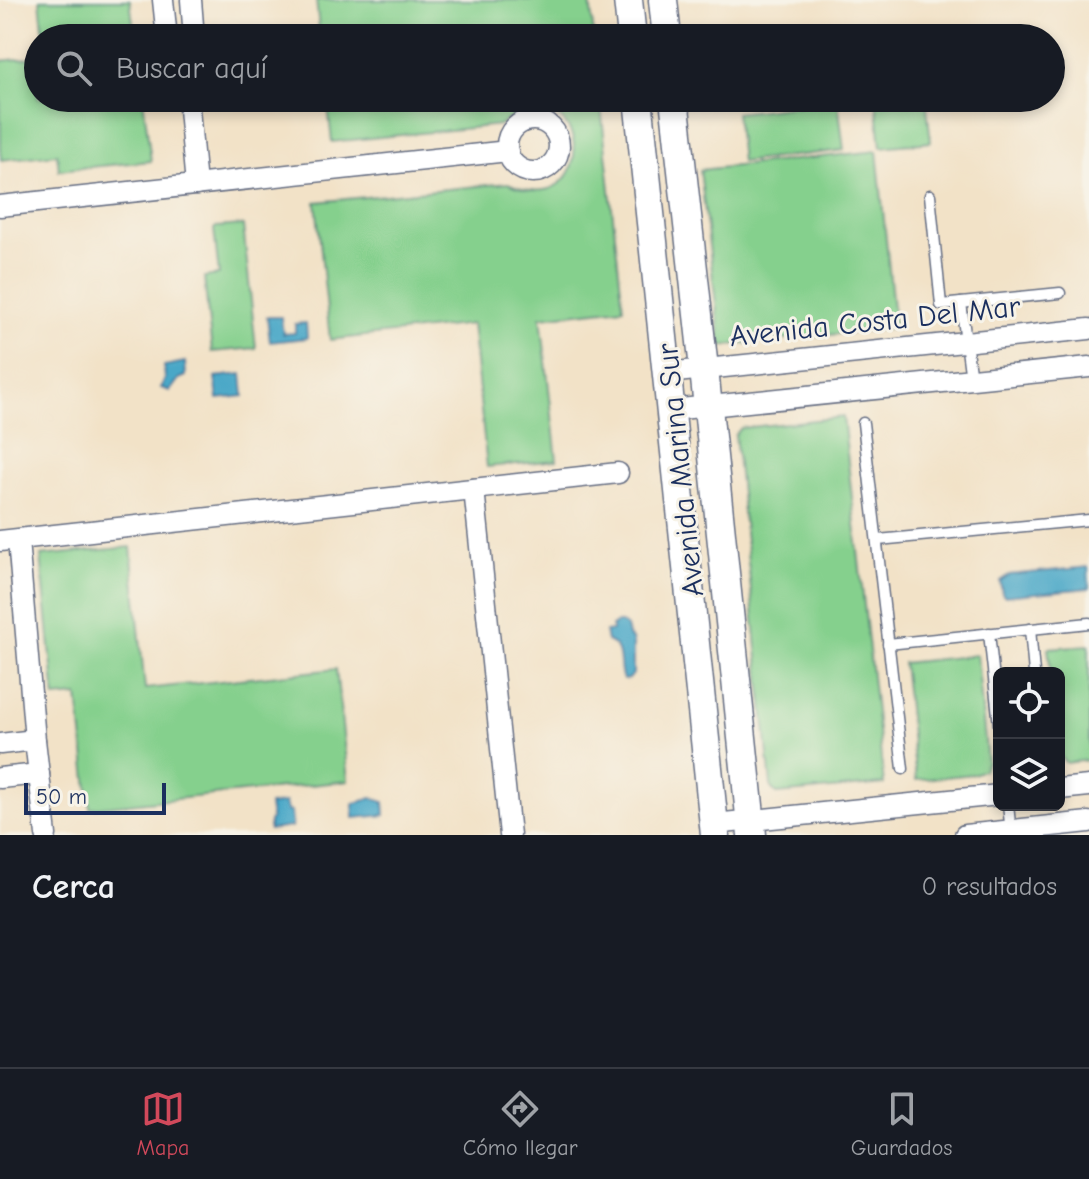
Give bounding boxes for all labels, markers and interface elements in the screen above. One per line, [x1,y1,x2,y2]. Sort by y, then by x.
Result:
search box [24,24,1065,112]
icon: search [52,46,96,90]
text: Buscar aquí [116,51,267,86]
street label: Avenida Costa Del Mar [728,289,1022,354]
street label: Avenida Marina Sur [650,342,711,598]
map controls [993,667,1065,811]
button: locate [993,667,1065,739]
button: layers [993,739,1065,811]
scale bar [24,779,166,815]
text: 50 m [36,784,87,810]
text: Cerca [32,867,115,907]
text: 0 resultados [922,872,1057,902]
tab: Mapa [137,1087,189,1161]
tab: Cómo llegar [463,1087,577,1161]
tab: Guardados [851,1087,952,1161]

